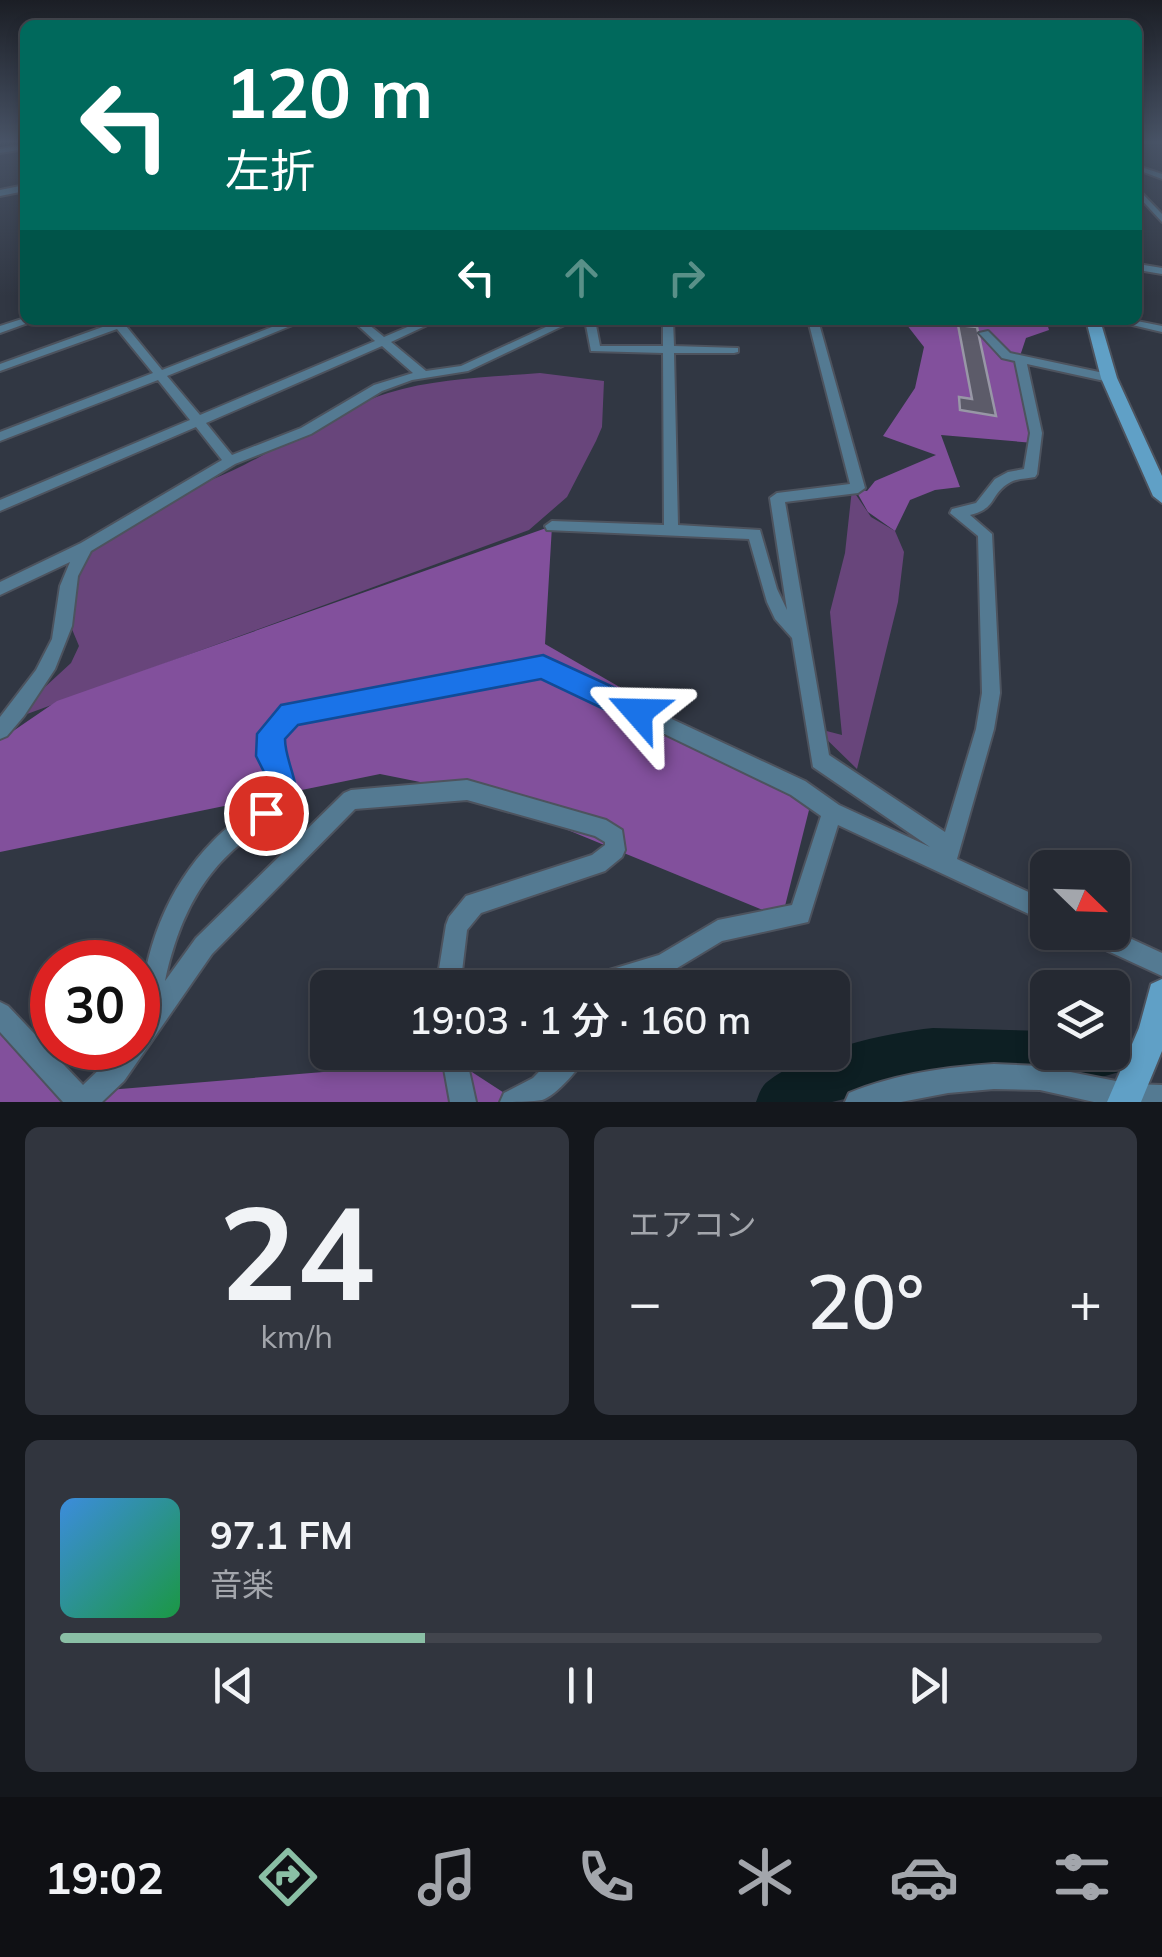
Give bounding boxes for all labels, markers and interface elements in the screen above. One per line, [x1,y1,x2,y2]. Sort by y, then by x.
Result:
text: 120 m [225,48,433,136]
icon: left [60,60,190,190]
text: 左折 [225,142,315,198]
icon: left [449,250,504,305]
icon: ahead [554,250,609,305]
icon: right [659,250,714,305]
position arrow [586,660,690,764]
pin [224,771,309,856]
icon: arrive [239,786,294,841]
north arrow [1030,850,1130,950]
map controls [1030,850,1130,1070]
speed limit sign: 30 [30,940,160,1070]
button: layers [1030,970,1130,1070]
text: 19:03 · 1 分 · 160 m [409,996,751,1044]
text: 24 [219,1169,375,1333]
text: エアコン [629,1204,757,1244]
text: 20° [806,1254,924,1348]
text: − [629,1267,662,1336]
text: + [1069,1267,1102,1336]
text: km/h [261,1316,333,1356]
text: 97.1 FM [210,1511,353,1559]
text: 音楽 [210,1564,274,1604]
icon: previous [206,1658,261,1713]
icon: pause [553,1658,608,1713]
icon: next [901,1658,956,1713]
icon: directions [253,1842,323,1912]
icon: music [412,1842,482,1912]
icon: phone [571,1842,641,1912]
icon: climate [730,1842,800,1912]
icon: car [889,1842,959,1912]
icon: filters [1047,1842,1117,1912]
text: 19:02 [44,1849,164,1905]

